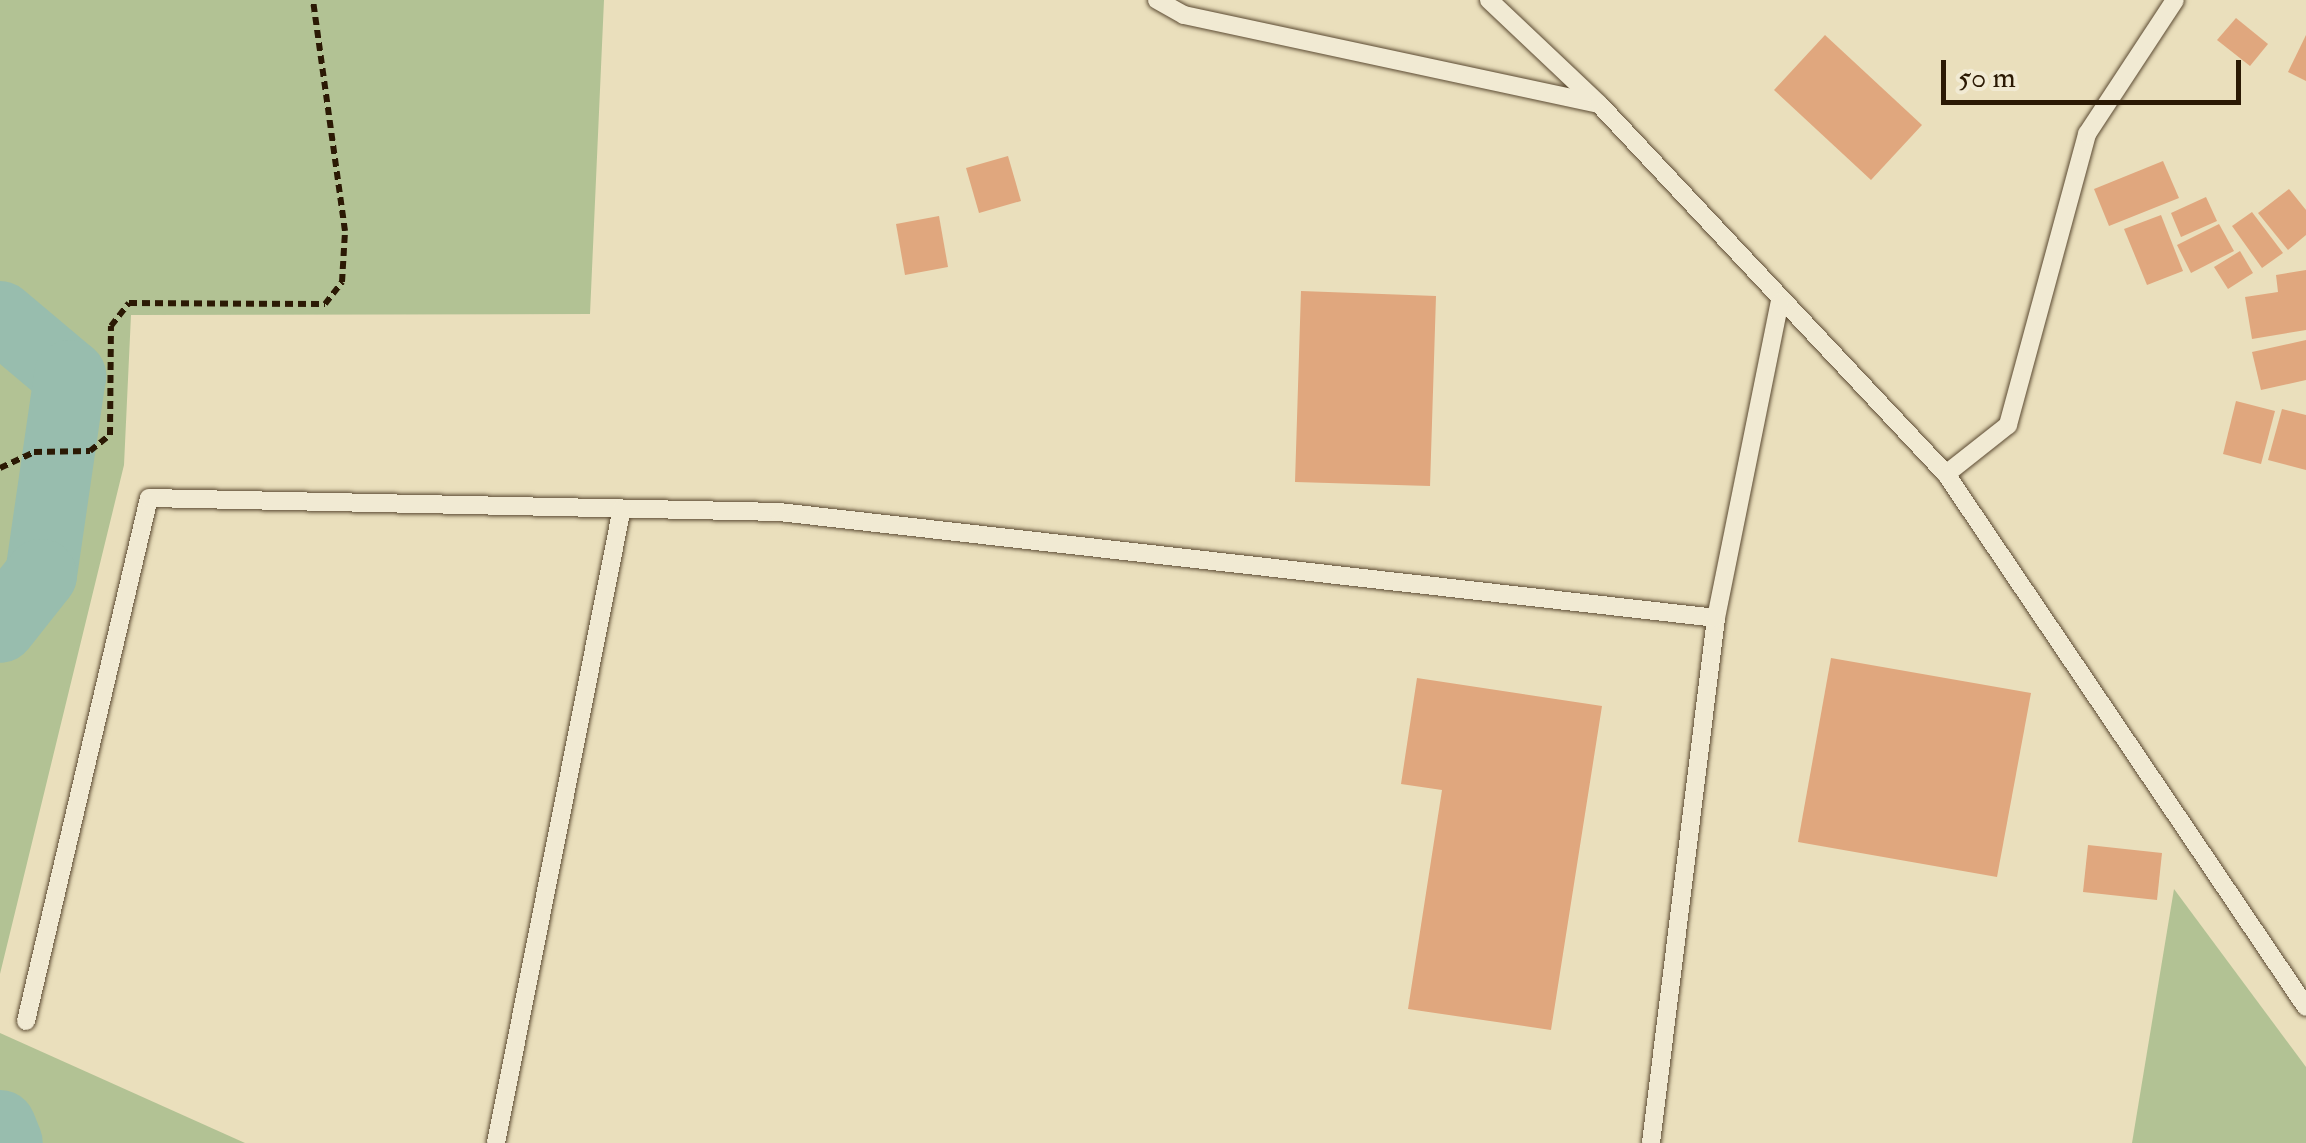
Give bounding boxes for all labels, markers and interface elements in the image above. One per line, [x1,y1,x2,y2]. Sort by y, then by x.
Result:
scale bar [1946,40,2246,102]
text: 50 m [1958,59,2016,96]

